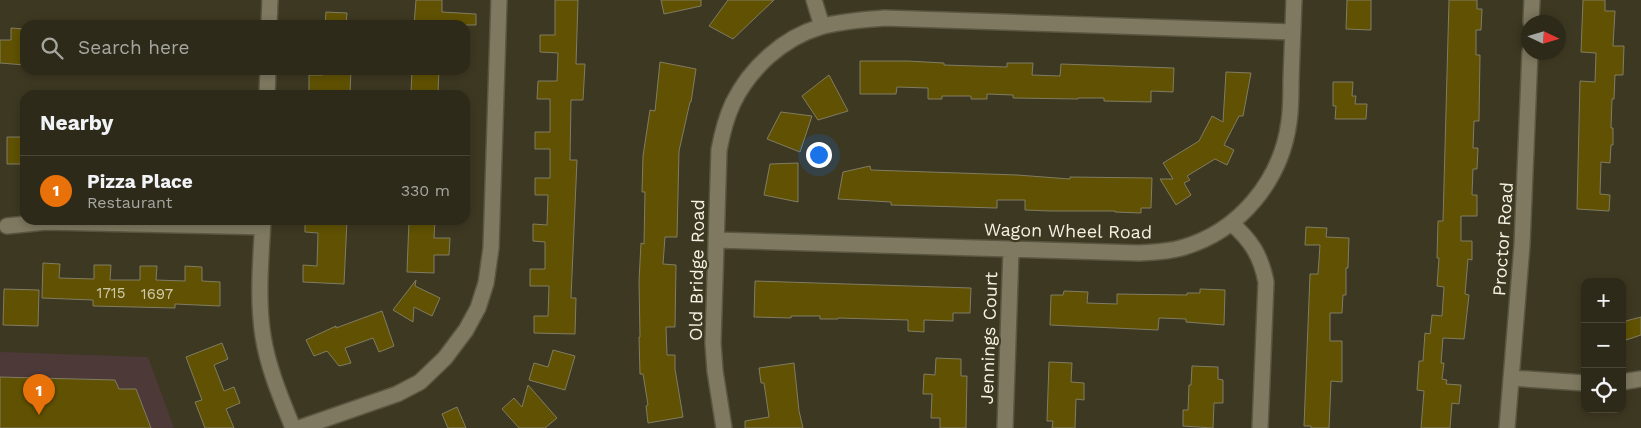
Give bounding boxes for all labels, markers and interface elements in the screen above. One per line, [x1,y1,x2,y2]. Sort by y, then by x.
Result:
north arrow [1521,15,1566,60]
search box [20,20,470,75]
icon: search [38,34,66,62]
text: Search here [78,36,189,59]
text: Nearby [40,110,113,135]
your location [806,142,832,168]
text: Pizza Place [87,170,193,193]
text: 1 [53,181,59,200]
text: 330 m [401,181,450,200]
street label: Proctor Road [1488,181,1517,297]
text: Restaurant [87,193,173,212]
street label: Old Bridge Road [685,199,708,341]
street label: Wagon Wheel Road [984,219,1152,242]
street label: Jennings Court [976,271,1001,405]
map controls [1581,278,1626,413]
button: + [1581,278,1626,323]
house number: 1715 [97,284,125,302]
house number: 1697 [141,285,173,303]
button: − [1581,323,1626,368]
button: locate [1581,368,1626,413]
pin: 1 [23,374,55,415]

